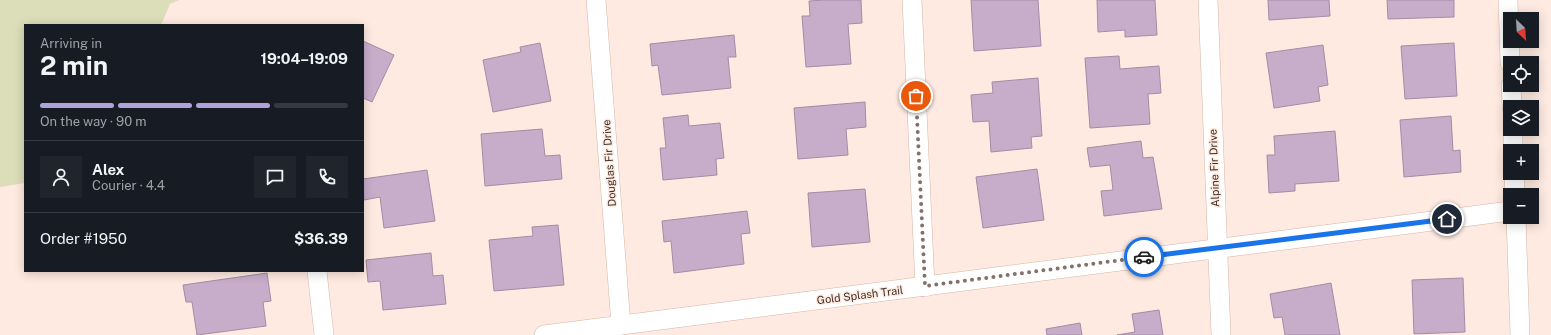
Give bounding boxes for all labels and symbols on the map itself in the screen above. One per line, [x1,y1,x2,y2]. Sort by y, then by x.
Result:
north arrow [1503,12,1539,48]
pin [899,79,933,113]
street label: Douglas Fir Drive [600,119,618,207]
street label: Alpine Fir Drive [1207,129,1221,207]
pin [1430,202,1464,236]
courier [1124,237,1164,277]
street label: Gold Splash Trail [816,284,904,306]

